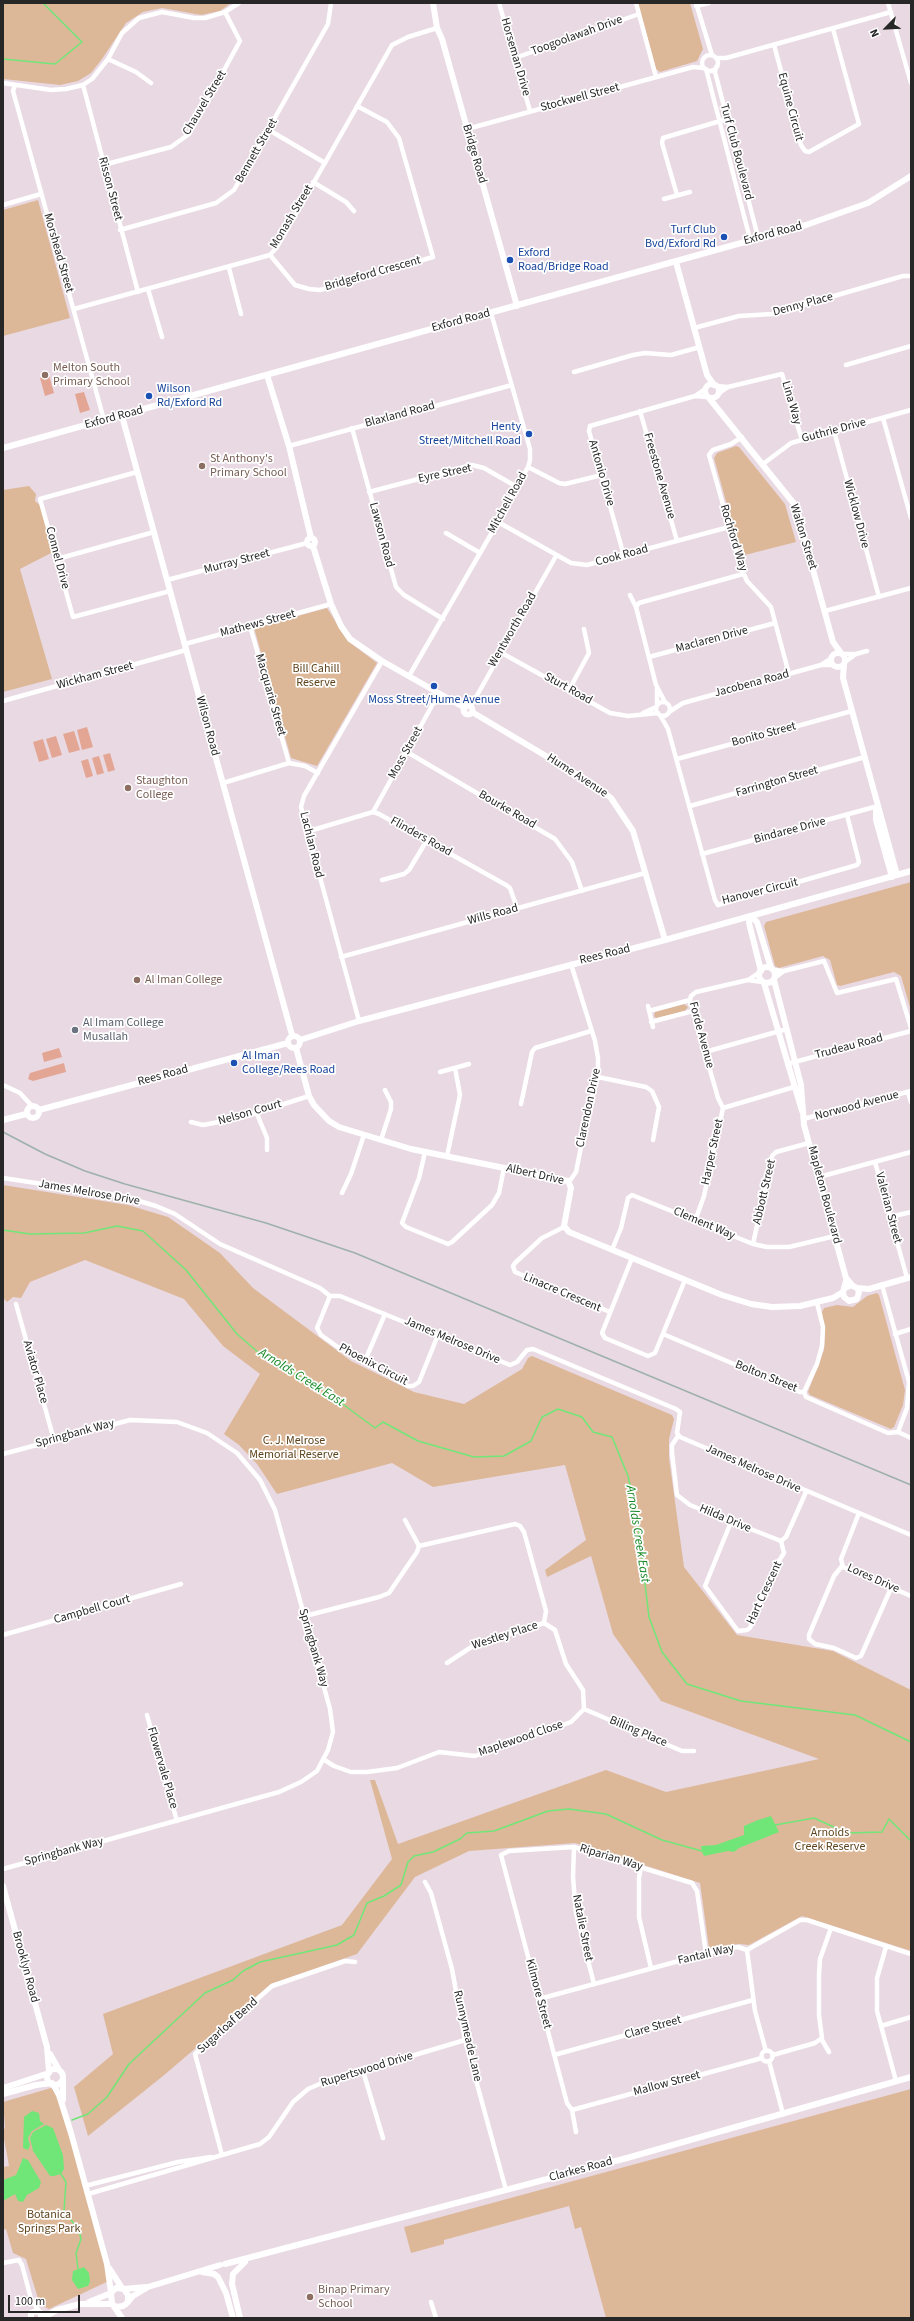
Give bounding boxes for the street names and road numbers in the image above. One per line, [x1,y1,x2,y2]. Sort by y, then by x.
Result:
street label: Toogoolawah Drive [529,13,625,59]
street label: Horseman Drive [497,16,533,98]
street label: Chauvel Street [180,68,230,138]
street label: Equine Circuit [774,71,806,143]
street label: Stockwell Street [539,81,621,115]
street label: Turf Club Boulevard [716,102,756,202]
street label: Bennett Street [233,116,281,186]
street label: Bridge Road [459,123,489,185]
street label: Risson Street [95,156,125,222]
street label: Monash Street [267,182,317,252]
street label: Morshead Street [40,212,76,294]
street label: Exford Road [742,219,804,249]
street label: Bridgeford Crescent [323,253,423,295]
street label: Denny Place [771,290,835,320]
street label: Exford Road [430,306,492,336]
street label: Lina Way [778,380,804,426]
street label: Blaxland Road [363,399,437,431]
street label: Exford Road [83,403,145,433]
street label: Guthrie Drive [800,416,868,446]
street label: Freestone Avenue [640,431,678,521]
street label: Antonio Drive [585,438,617,508]
street label: Eyre Street [417,461,473,487]
street label: Mitchell Road [485,470,531,536]
street label: Wicklow Drive [840,478,872,550]
street label: Lawson Road [365,501,397,569]
street label: Walton Street [786,502,820,572]
street label: Rochford Way [716,503,750,573]
street label: Connel Drive [42,525,72,591]
street label: Cook Road [594,542,650,570]
street label: Murray Street [203,546,271,578]
street label: Wentworth Road [486,590,540,670]
street label: Mathews Street [219,607,297,641]
street label: Maclaren Drive [674,623,750,657]
street label: Macquarie Street [251,652,289,738]
street label: Wickham Street [55,659,135,693]
street label: Jacobena Road [713,667,791,701]
street label: Sturt Road [541,670,595,708]
street label: Wilson Road [192,694,222,758]
street label: Bonito Street [730,720,798,750]
street label: Moss Street [386,724,426,782]
street label: Hume Avenue [544,751,610,801]
street label: Farrington Street [734,763,820,801]
street label: Bourke Road [476,788,538,832]
street label: Lachlan Road [296,810,326,880]
street label: Flinders Road [388,814,454,860]
street label: Bindaree Drive [753,815,827,847]
street label: Hanover Circuit [721,876,799,908]
street label: Wills Road [466,901,520,929]
street label: Rees Road [578,942,632,968]
street label: Forde Avenue [685,1000,717,1070]
street label: Trudeau Road [813,1031,885,1063]
street label: Rees Road [136,1062,190,1090]
street label: Clarendon Drive [574,1067,604,1149]
street label: Norwood Avenue [813,1088,901,1124]
street label: Nelson Court [217,1097,283,1129]
street label: Harper Street [699,1118,727,1186]
street label: Mapleton Boulevard [804,1144,844,1246]
street label: Abbott Street [751,1158,779,1226]
street label: Albert Drive [505,1161,565,1189]
street label: Valerian Street [872,1171,904,1245]
street label: James Melrose Drive [37,1177,141,1209]
street label: Clement Way [671,1205,737,1243]
street label: Linacre Crescent [521,1270,603,1316]
street label: James Melrose Drive [402,1314,502,1368]
street label: Aviator Place [19,1339,51,1405]
street label: Phoenix Circuit [336,1341,410,1389]
street label: Bolton Street [733,1358,799,1396]
street label: Springbank Way [34,1417,116,1451]
street label: James Melrose Drive [703,1442,803,1496]
street label: Hilda Drive [697,1502,753,1536]
street label: Hart Crescent [744,1559,786,1627]
street label: Lores Drive [845,1561,901,1597]
street label: Campbell Court [52,1592,132,1628]
street label: Springbank Way [295,1607,331,1689]
street label: Westley Place [470,1619,540,1653]
street label: Billing Place [607,1713,669,1751]
street label: Maplewood Close [477,1718,565,1760]
street label: Flowervale Place [143,1725,181,1811]
street label: Springbank Way [23,1835,105,1869]
street label: Riparian Way [578,1842,644,1874]
street label: Natalie Street [568,1893,596,1963]
street label: Brooklyn Road [9,1930,41,2004]
street label: Fantail Way [676,1942,736,1968]
street label: Kilmore Street [522,1957,554,2031]
street label: Runnymeade Lane [449,1989,485,2083]
street label: Sugarloaf Bend [195,1995,261,2057]
street label: Clare Street [623,2013,683,2043]
street label: Rupertswood Drive [319,2049,415,2091]
street label: Mallow Street [632,2068,702,2100]
street label: Clarkes Road [548,2155,614,2185]

